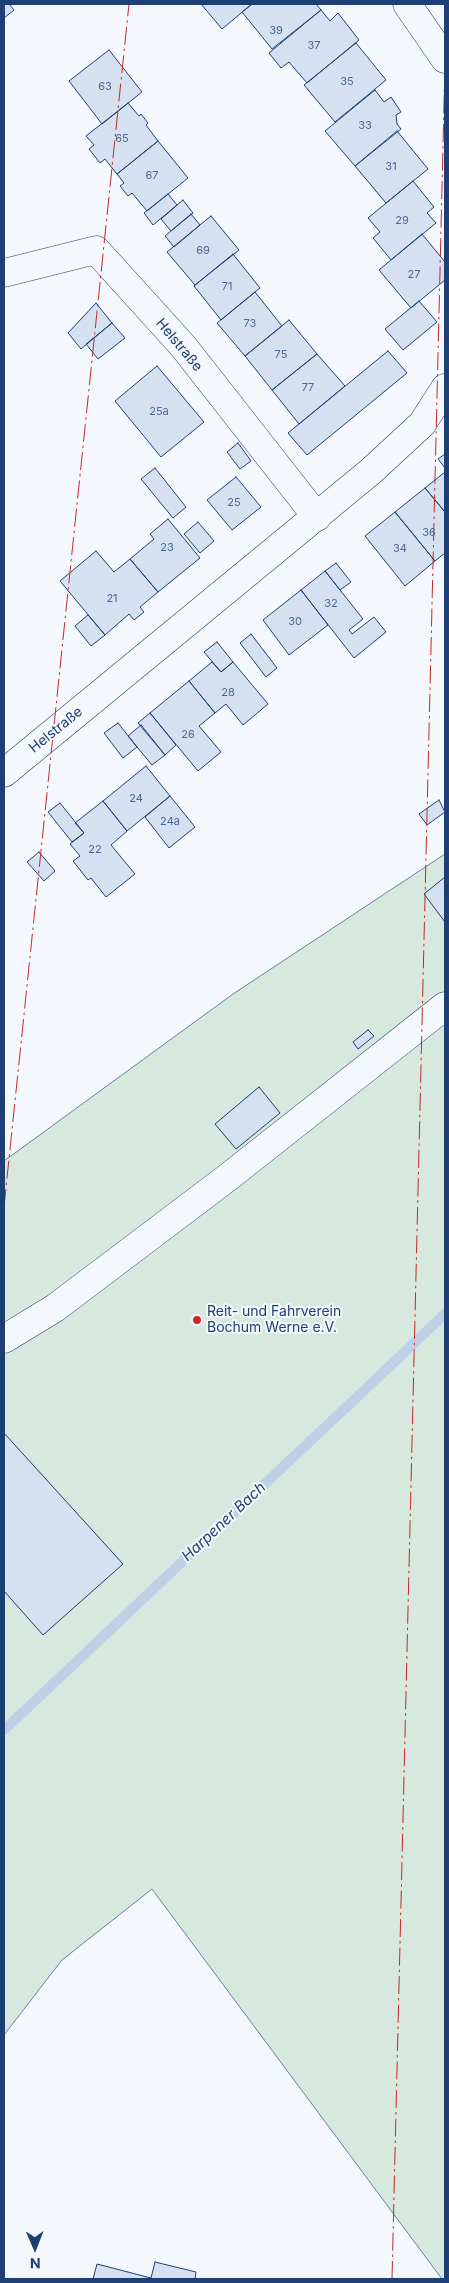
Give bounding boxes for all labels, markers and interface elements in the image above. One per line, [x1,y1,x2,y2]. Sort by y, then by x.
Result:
house number: 39 [269,24,283,38]
house number: 37 [307,39,321,53]
house number: 35 [340,75,354,89]
house number: 63 [98,80,112,94]
house number: 33 [358,119,372,133]
house number: 65 [115,132,129,146]
house number: 31 [385,160,397,174]
house number: 67 [145,169,159,183]
house number: 29 [395,214,409,228]
house number: 69 [196,244,210,258]
house number: 27 [408,268,420,282]
house number: 71 [222,280,232,294]
street label: Helstraße [152,315,206,375]
house number: 73 [244,317,256,331]
house number: 75 [275,348,287,362]
house number: 77 [302,381,314,395]
house number: 25a [149,405,169,419]
house number: 25 [227,496,241,510]
house number: 36 [422,526,436,540]
house number: 23 [160,541,174,555]
house number: 34 [393,542,407,556]
house number: 21 [106,592,118,606]
house number: 32 [324,597,338,611]
house number: 30 [288,615,302,629]
house number: 28 [221,686,235,700]
street label: Helstraße [26,703,86,757]
house number: 26 [181,728,195,742]
house number: 24 [129,792,143,806]
house number: 24a [160,815,180,829]
house number: 22 [88,843,102,857]
place label: Reit- und Fahrverein Bochum Werne e.V. [207,1304,341,1336]
marker: Reit- und Fahrverein Bochum Werne e.V. [191,1314,203,1326]
water label: Harpener Bach [178,1479,270,1565]
north arrow [10,2223,60,2273]
text: N [30,2255,41,2272]

